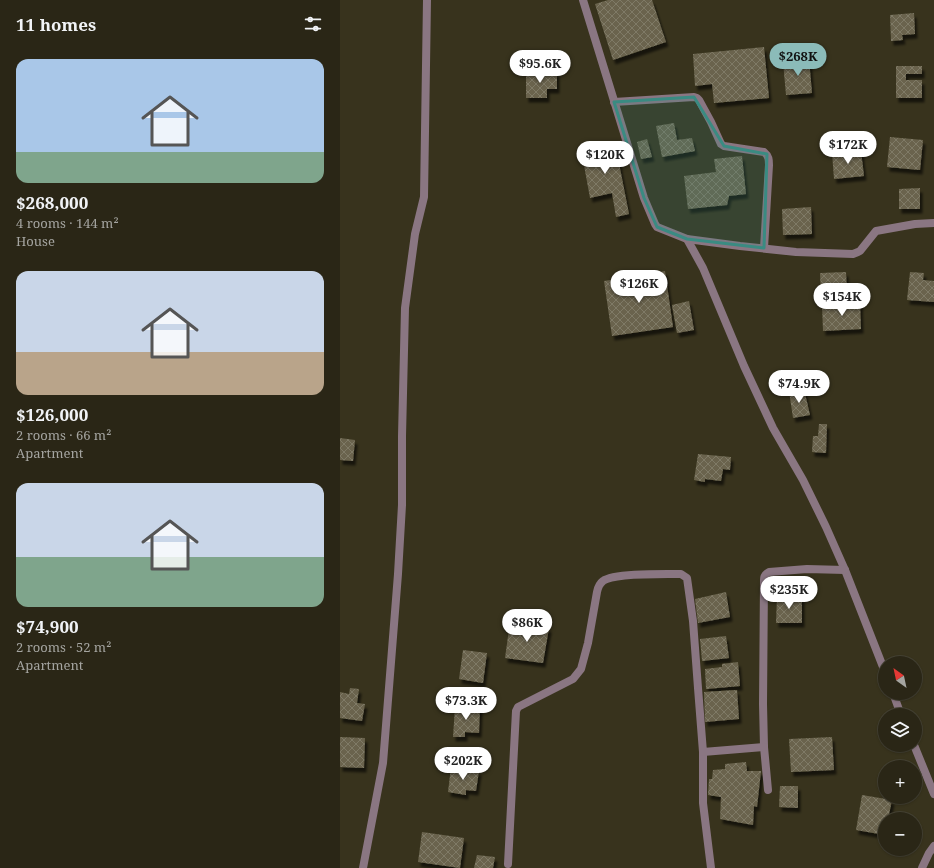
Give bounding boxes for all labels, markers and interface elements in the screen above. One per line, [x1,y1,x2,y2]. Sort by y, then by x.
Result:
text: 11 homes [16,13,96,36]
icon: filters [302,13,324,35]
pin: $268K [770,43,826,77]
text: $268K [779,47,817,65]
pin: $95.6K [507,50,573,84]
text: $95.6K [519,54,561,72]
icon: home [134,85,206,157]
pin: $172K [820,131,876,165]
text: $172K [829,135,867,153]
pin: $120K [577,141,633,175]
text: $120K [586,145,624,163]
text: $268,000 [16,191,88,214]
text: 4 rooms · 144 m² [16,214,119,232]
text: House [16,232,55,250]
pin: $126K [611,270,667,304]
text: $126K [620,274,658,292]
pin: $154K [814,283,870,317]
text: $154K [823,287,861,305]
icon: home [134,297,206,369]
pin: $74.9K [766,370,832,404]
text: $74.9K [778,374,820,392]
text: $126,000 [16,403,88,426]
text: 2 rooms · 66 m² [16,426,111,444]
text: Apartment [16,444,83,462]
icon: home [134,509,206,581]
pin: $235K [761,576,817,610]
text: $235K [770,580,808,598]
pin: $86K [503,609,551,643]
text: $86K [511,613,543,631]
text: $74,900 [16,615,79,638]
text: 2 rooms · 52 m² [16,638,111,656]
text: Apartment [16,656,83,674]
north arrow [878,656,922,700]
map controls [878,656,922,856]
pin: $73.3K [433,687,499,721]
text: $73.3K [445,691,487,709]
button: layers [878,708,922,752]
pin: $202K [435,747,491,781]
text: $202K [444,751,482,769]
button: + [878,760,922,804]
button: − [878,812,922,856]

